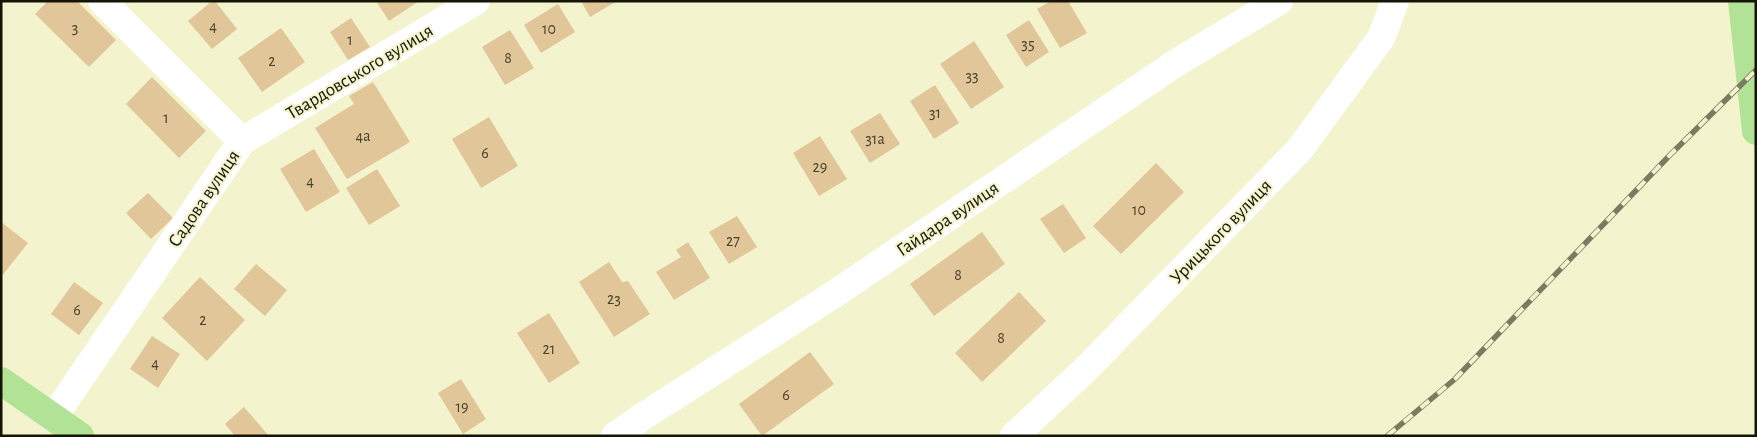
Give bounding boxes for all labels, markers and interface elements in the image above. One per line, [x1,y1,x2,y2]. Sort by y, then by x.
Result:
house number: 4 [209,18,217,34]
house number: 3 [72,20,78,36]
street label: Твардовського вулиця [283,21,436,124]
house number: 10 [542,21,556,37]
house number: 1 [347,32,353,48]
house number: 35 [1021,36,1035,52]
house number: 8 [504,50,512,66]
house number: 2 [268,53,276,69]
house number: 33 [965,68,979,84]
house number: 31 [929,105,941,121]
house number: 1 [163,110,169,126]
house number: 4а [355,128,371,144]
house number: 31а [865,131,885,147]
house number: 6 [481,145,489,161]
street label: Садова вулиця [165,147,244,251]
house number: 29 [813,159,827,175]
house number: 4 [306,173,314,189]
street label: Урицького вулиця [1167,176,1275,288]
street label: Гайдара вулиця [893,178,1002,260]
house number: 10 [1132,202,1146,218]
house number: 27 [726,233,740,249]
house number: 8 [954,267,962,283]
house number: 23 [607,291,621,307]
house number: 6 [73,302,81,318]
house number: 2 [199,312,207,328]
house number: 8 [997,330,1005,346]
house number: 21 [543,341,555,357]
house number: 4 [151,355,159,371]
house number: 6 [782,387,790,403]
house number: 19 [455,399,469,415]

